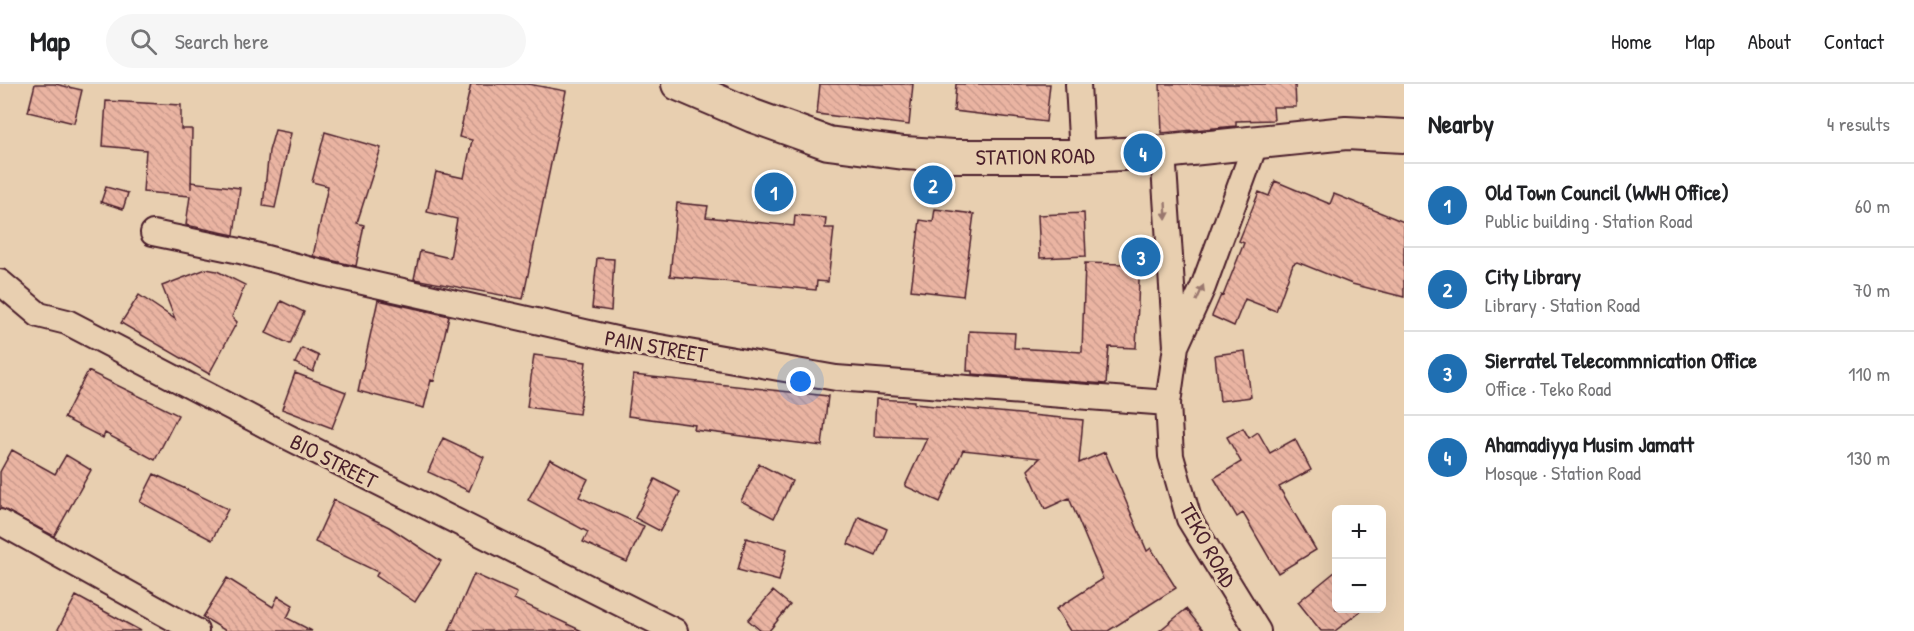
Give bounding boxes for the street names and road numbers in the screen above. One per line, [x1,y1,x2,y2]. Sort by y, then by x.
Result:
street label: STATION ROAD [975,140,1095,172]
street label: PAIN STREET [602,322,710,370]
street label: BIO STREET [285,426,383,496]
street label: TEKO ROAD [1173,497,1244,593]

